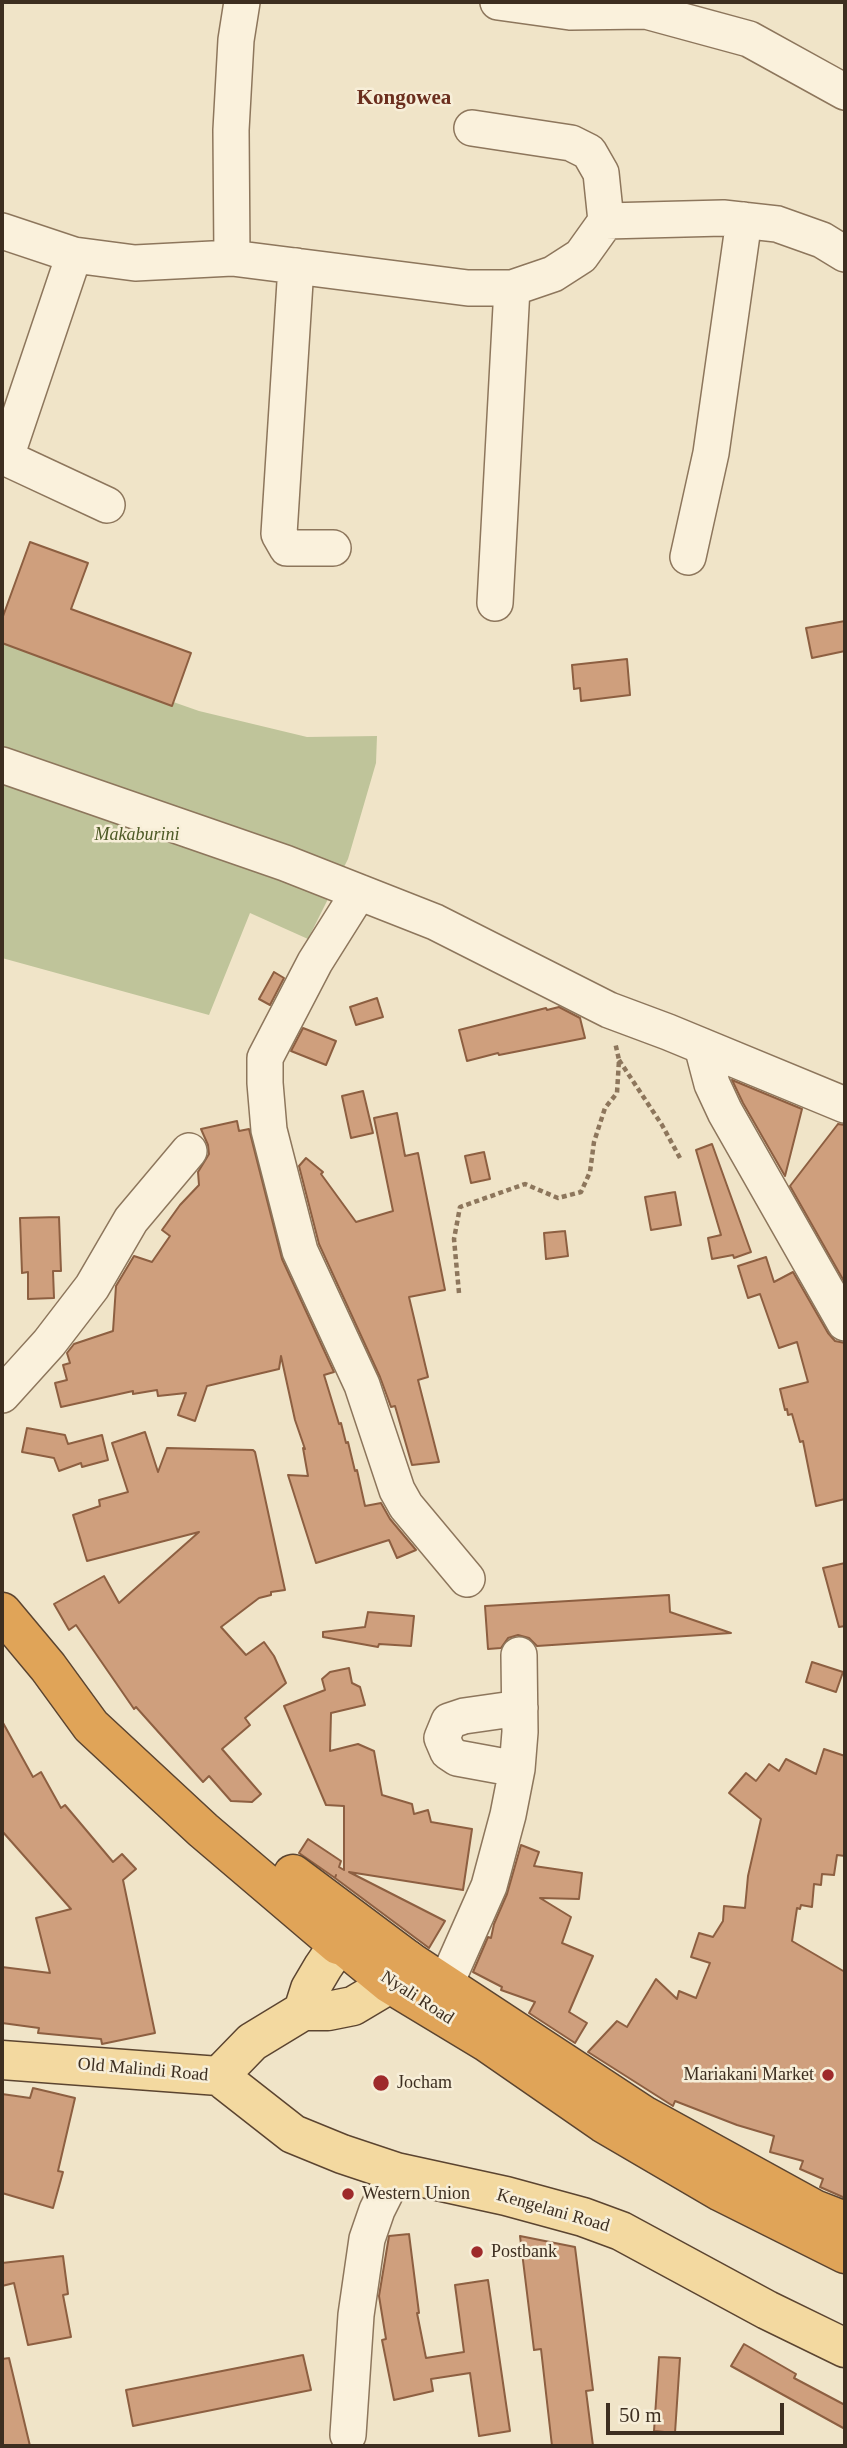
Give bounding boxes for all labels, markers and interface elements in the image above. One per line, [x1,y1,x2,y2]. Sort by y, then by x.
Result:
district label: Kongowea [357,86,451,112]
park label: Makaburini [95,824,179,846]
street label: Nyali Road [377,1966,457,2030]
street label: Old Malindi Road [77,2054,209,2086]
place label: Mariakani Market [684,2064,814,2086]
marker: Mariakani Market [820,2067,836,2083]
place label: Jocham [397,2072,452,2094]
marker: Jocham [371,2073,391,2093]
place label: Western Union [362,2183,470,2205]
street label: Kengelani Road [494,2185,612,2237]
marker: Western Union [340,2186,356,2202]
place label: Postbank [491,2241,557,2263]
marker: Postbank [469,2244,485,2260]
scale bar [609,2388,788,2432]
text: 50 m [619,2403,662,2427]

